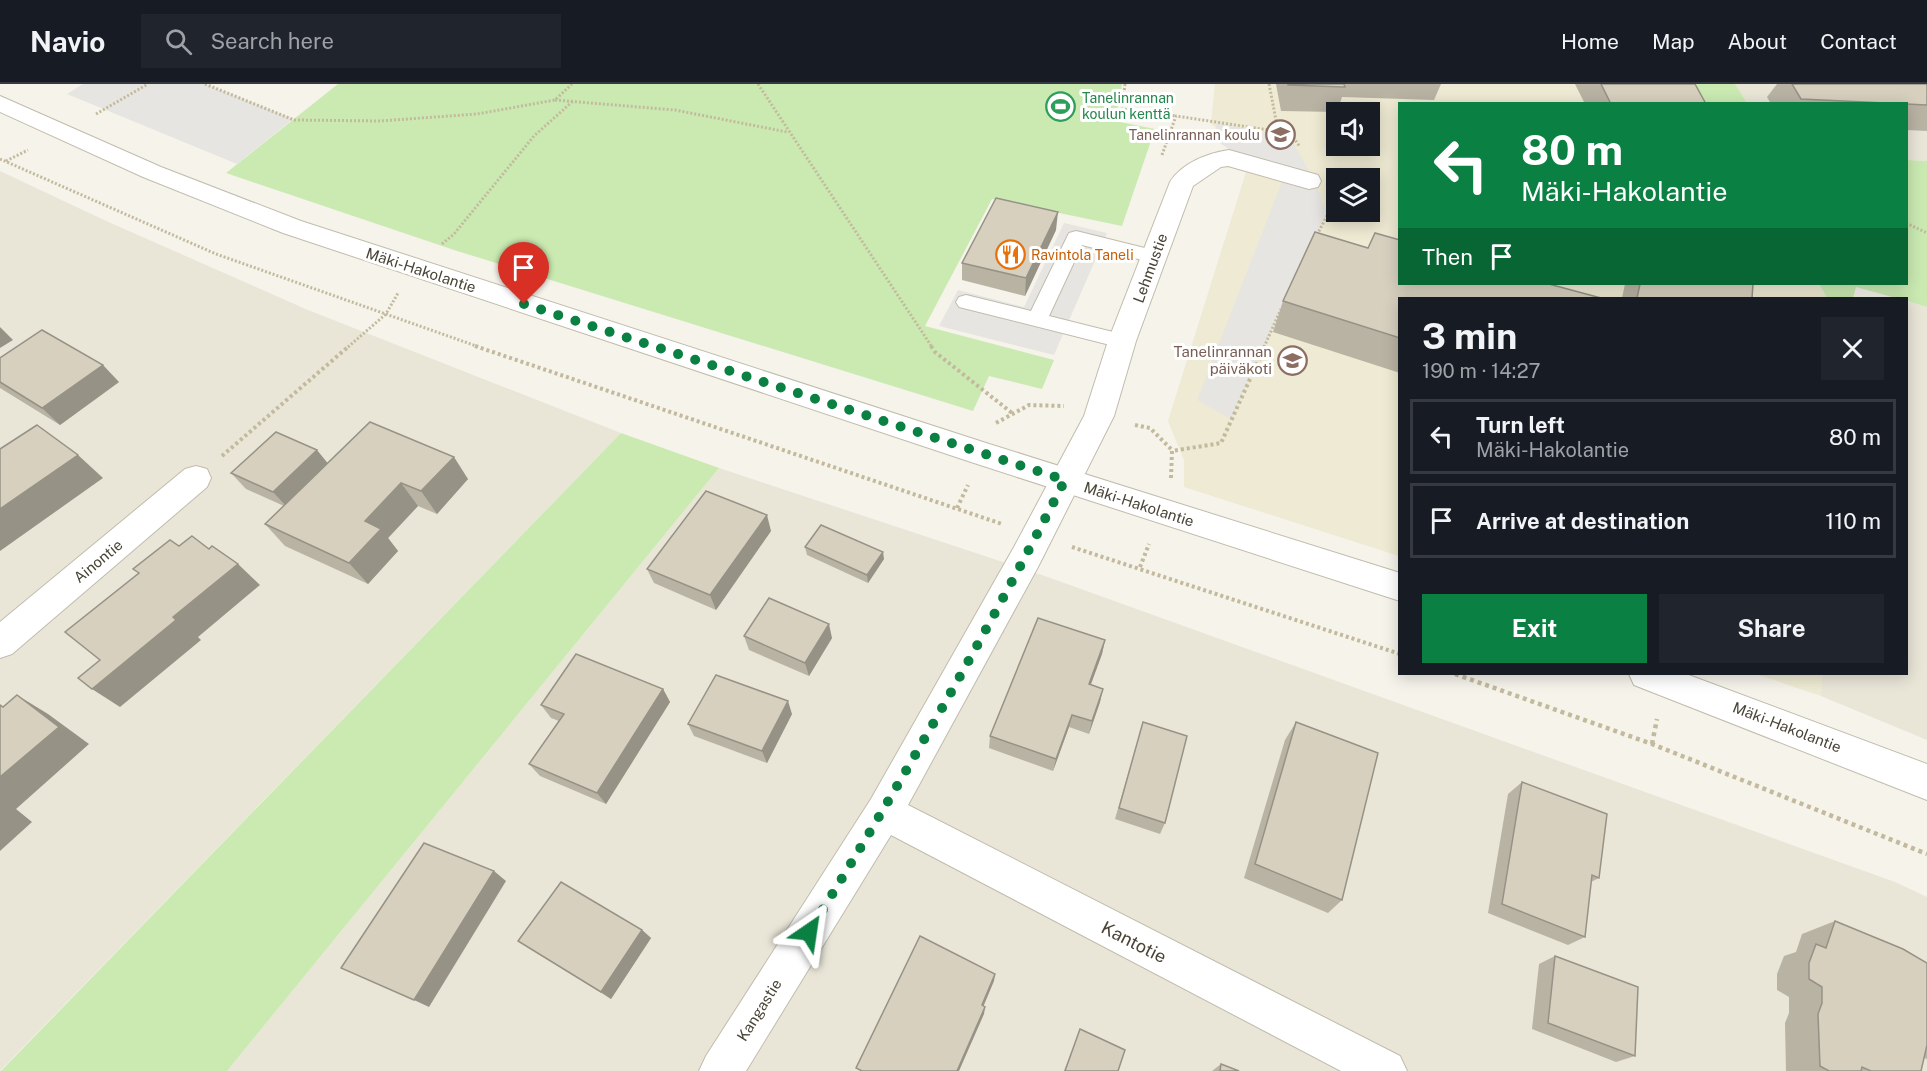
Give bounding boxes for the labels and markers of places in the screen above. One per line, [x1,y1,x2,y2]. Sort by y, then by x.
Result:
sports icon: Tanelinrannan koulun kenttä [1045,90,1077,122]
place label: Tanelinrannan koulun kenttä [1082,90,1174,122]
school or university icon: Tanelinrannan koulu [1265,119,1297,151]
place label: Tanelinrannan koulu [1129,127,1260,143]
restaurant icon: Ravintola Taneli [994,239,1026,271]
pin [498,242,549,304]
place label: Ravintola Taneli [1031,247,1134,263]
place label: Tanelinrannan päiväkoti [1173,343,1272,377]
school or university icon: Tanelinrannan päiväkoti [1277,344,1309,376]

